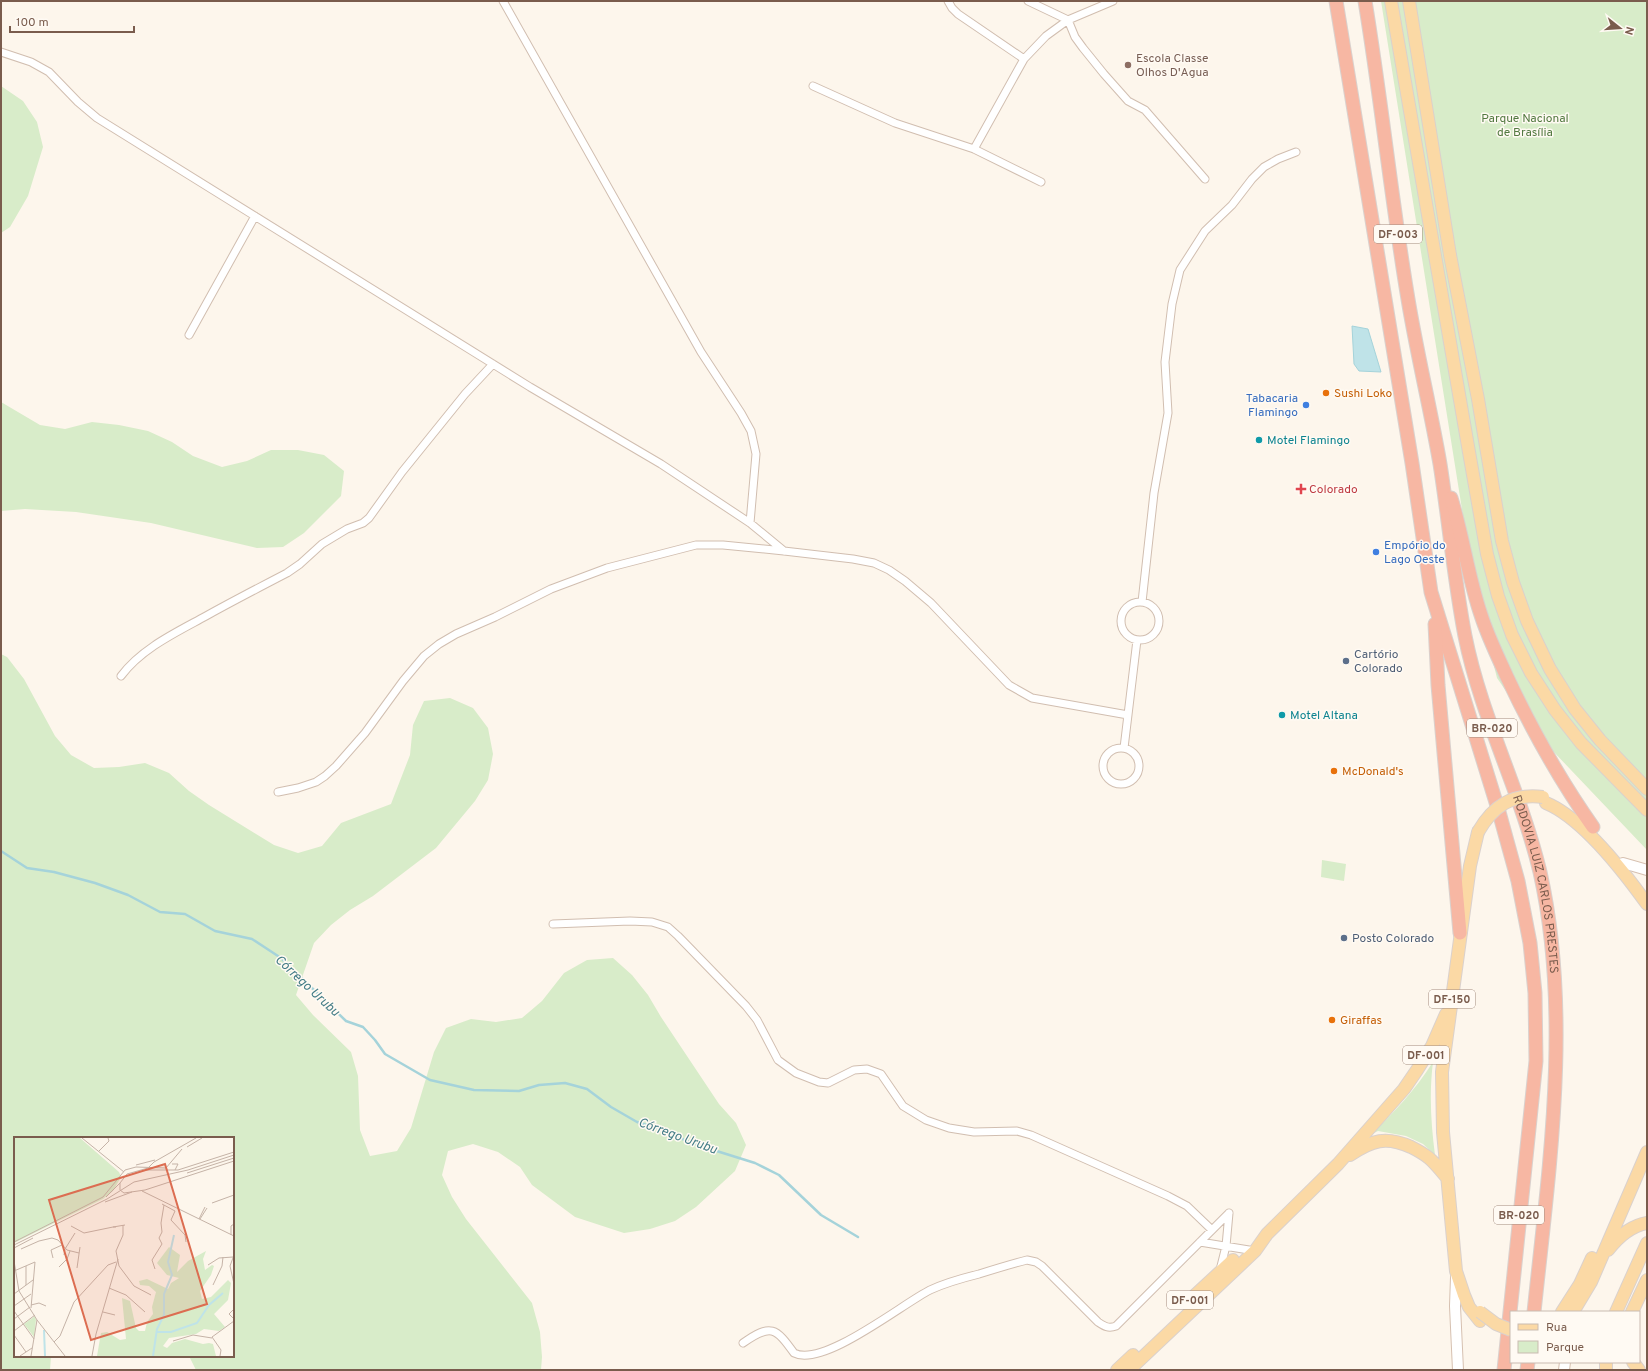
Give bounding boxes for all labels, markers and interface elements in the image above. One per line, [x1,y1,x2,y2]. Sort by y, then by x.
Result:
scale bar [10,8,134,34]
north arrow [1600,8,1640,48]
text: 100 m [16,15,49,31]
text: N [1621,25,1636,36]
place label: Escola Classe Olhos D'Agua [1136,51,1209,81]
marker: Escola Classe Olhos D'Agua [1123,60,1133,70]
park label: Parque Nacional de Brasília [1481,111,1569,141]
road number: DF-003 [1374,225,1422,243]
place label: Sushi Loko [1334,386,1393,402]
marker: Sushi Loko [1321,388,1331,398]
place label: Tabacaria Flamingo [1246,391,1298,421]
marker: Tabacaria Flamingo [1301,400,1311,410]
place label: Motel Flamingo [1267,433,1350,449]
marker: Motel Flamingo [1254,435,1264,445]
place label: Colorado [1309,482,1358,498]
marker: Colorado [1296,484,1306,494]
place label: Empório do Lago Oeste [1384,538,1446,568]
marker: Empório do Lago Oeste [1371,547,1381,557]
place label: Cartório Colorado [1354,647,1403,677]
marker: Cartório Colorado [1341,656,1351,666]
place label: Motel Altana [1290,708,1358,724]
marker: Motel Altana [1277,710,1287,720]
road number: BR-020 [1467,719,1517,737]
place label: McDonald's [1342,764,1404,780]
marker: McDonald's [1329,766,1339,776]
street label: RODOVIA LUIZ CARLOS PRESTES [1508,793,1561,974]
place label: Posto Colorado [1352,931,1435,947]
marker: Posto Colorado [1339,933,1349,943]
water label: Córrego Urubu [271,952,343,1021]
road number: DF-150 [1429,990,1475,1008]
place label: Giraffas [1340,1013,1382,1029]
marker: Giraffas [1327,1015,1337,1025]
road number: DF-001 [1403,1046,1449,1064]
water label: Córrego Urubu [636,1115,720,1159]
inset map [14,1137,234,1357]
road number: BR-020 [1494,1206,1544,1224]
road number: DF-001 [1167,1291,1213,1309]
legend [1510,1311,1640,1363]
text: Rua [1546,1320,1567,1336]
text: Parque [1546,1340,1584,1356]

